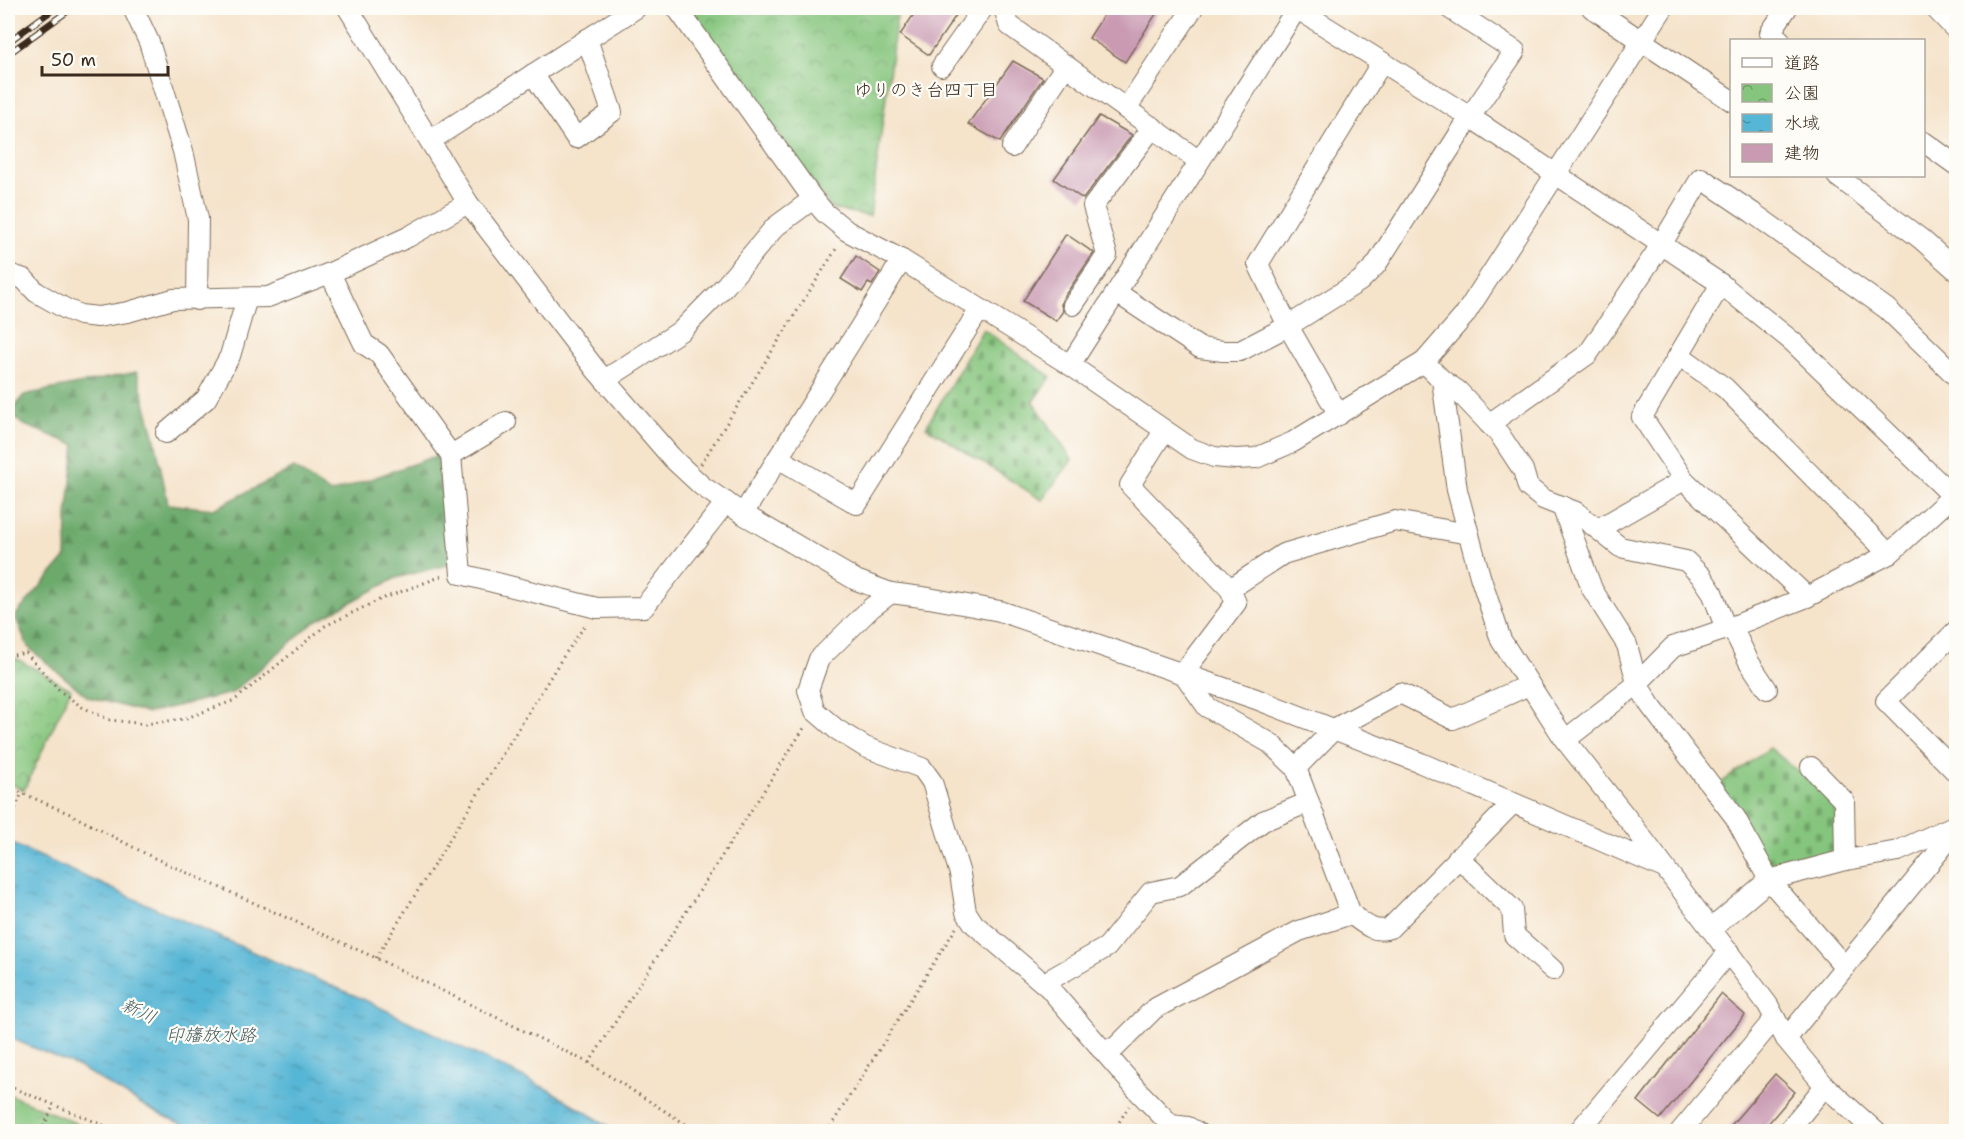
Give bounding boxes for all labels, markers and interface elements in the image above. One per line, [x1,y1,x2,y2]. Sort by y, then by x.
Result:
scale bar [42,39,168,77]
legend [1730,39,1925,177]
text: 50 m [51,48,96,72]
text: 道路 [1784,51,1820,75]
district label: ゆりのき台四丁目 [854,78,998,102]
text: 公園 [1784,81,1820,105]
text: 水域 [1784,111,1820,135]
text: 建物 [1784,141,1820,165]
water label: 新川 [118,993,160,1029]
water label: 印旛放水路 [166,1023,257,1047]

